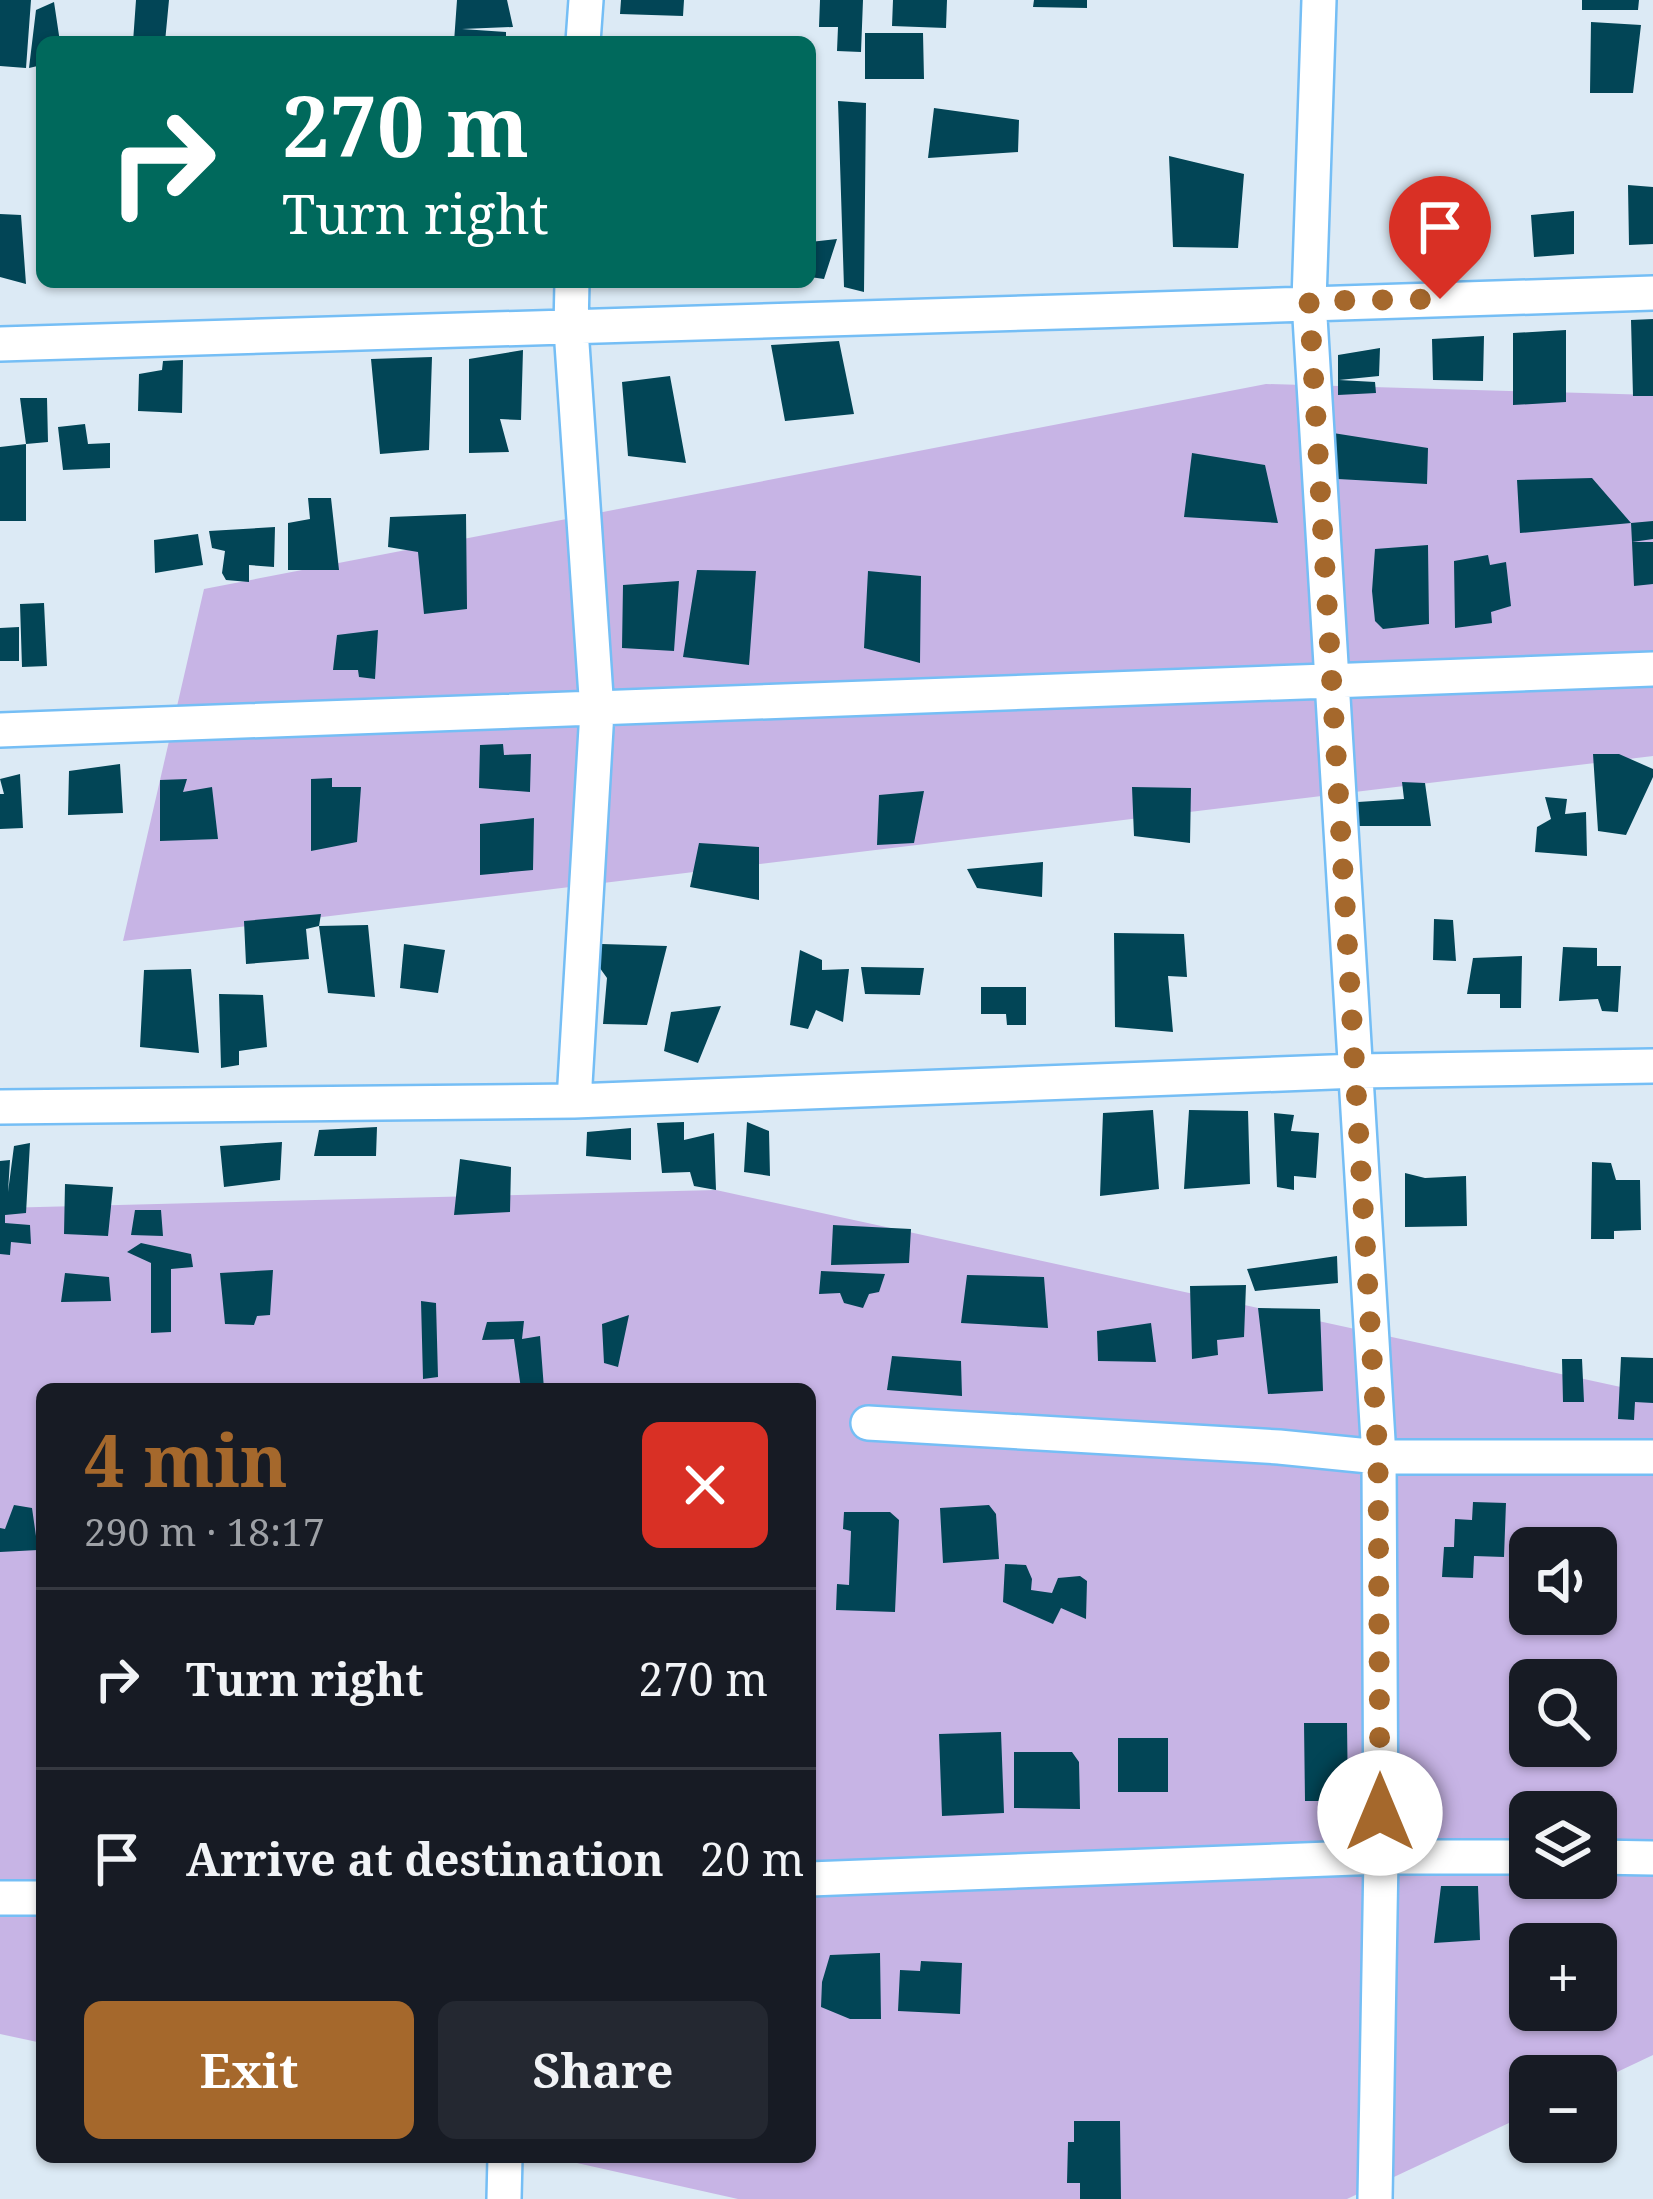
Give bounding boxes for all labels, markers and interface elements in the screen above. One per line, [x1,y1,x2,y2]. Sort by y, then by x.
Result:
text: 270 m [282,67,529,182]
icon: right [84,84,240,240]
text: Turn right [282,176,549,250]
pin [1389,176,1491,299]
icon: arrive [1407,194,1473,260]
text: 4 min [84,1410,288,1508]
button: close [642,1422,768,1548]
text: 290 m · 18:17 [84,1504,325,1557]
map controls [1509,1527,1617,2163]
button: sound [1509,1527,1617,1635]
icon: right [84,1646,150,1712]
text: Turn right [186,1648,423,1709]
text: 270 m [638,1648,768,1709]
button: search [1509,1659,1617,1767]
position arrow [1317,1750,1443,1876]
button: layers [1509,1791,1617,1899]
icon: arrive [84,1826,150,1892]
text: Arrive at destination [186,1828,664,1889]
text: 20 m [700,1828,804,1889]
button: + [1509,1923,1617,2031]
button: Exit [84,2001,414,2139]
button: Share [438,2001,768,2139]
button: − [1509,2055,1617,2163]

